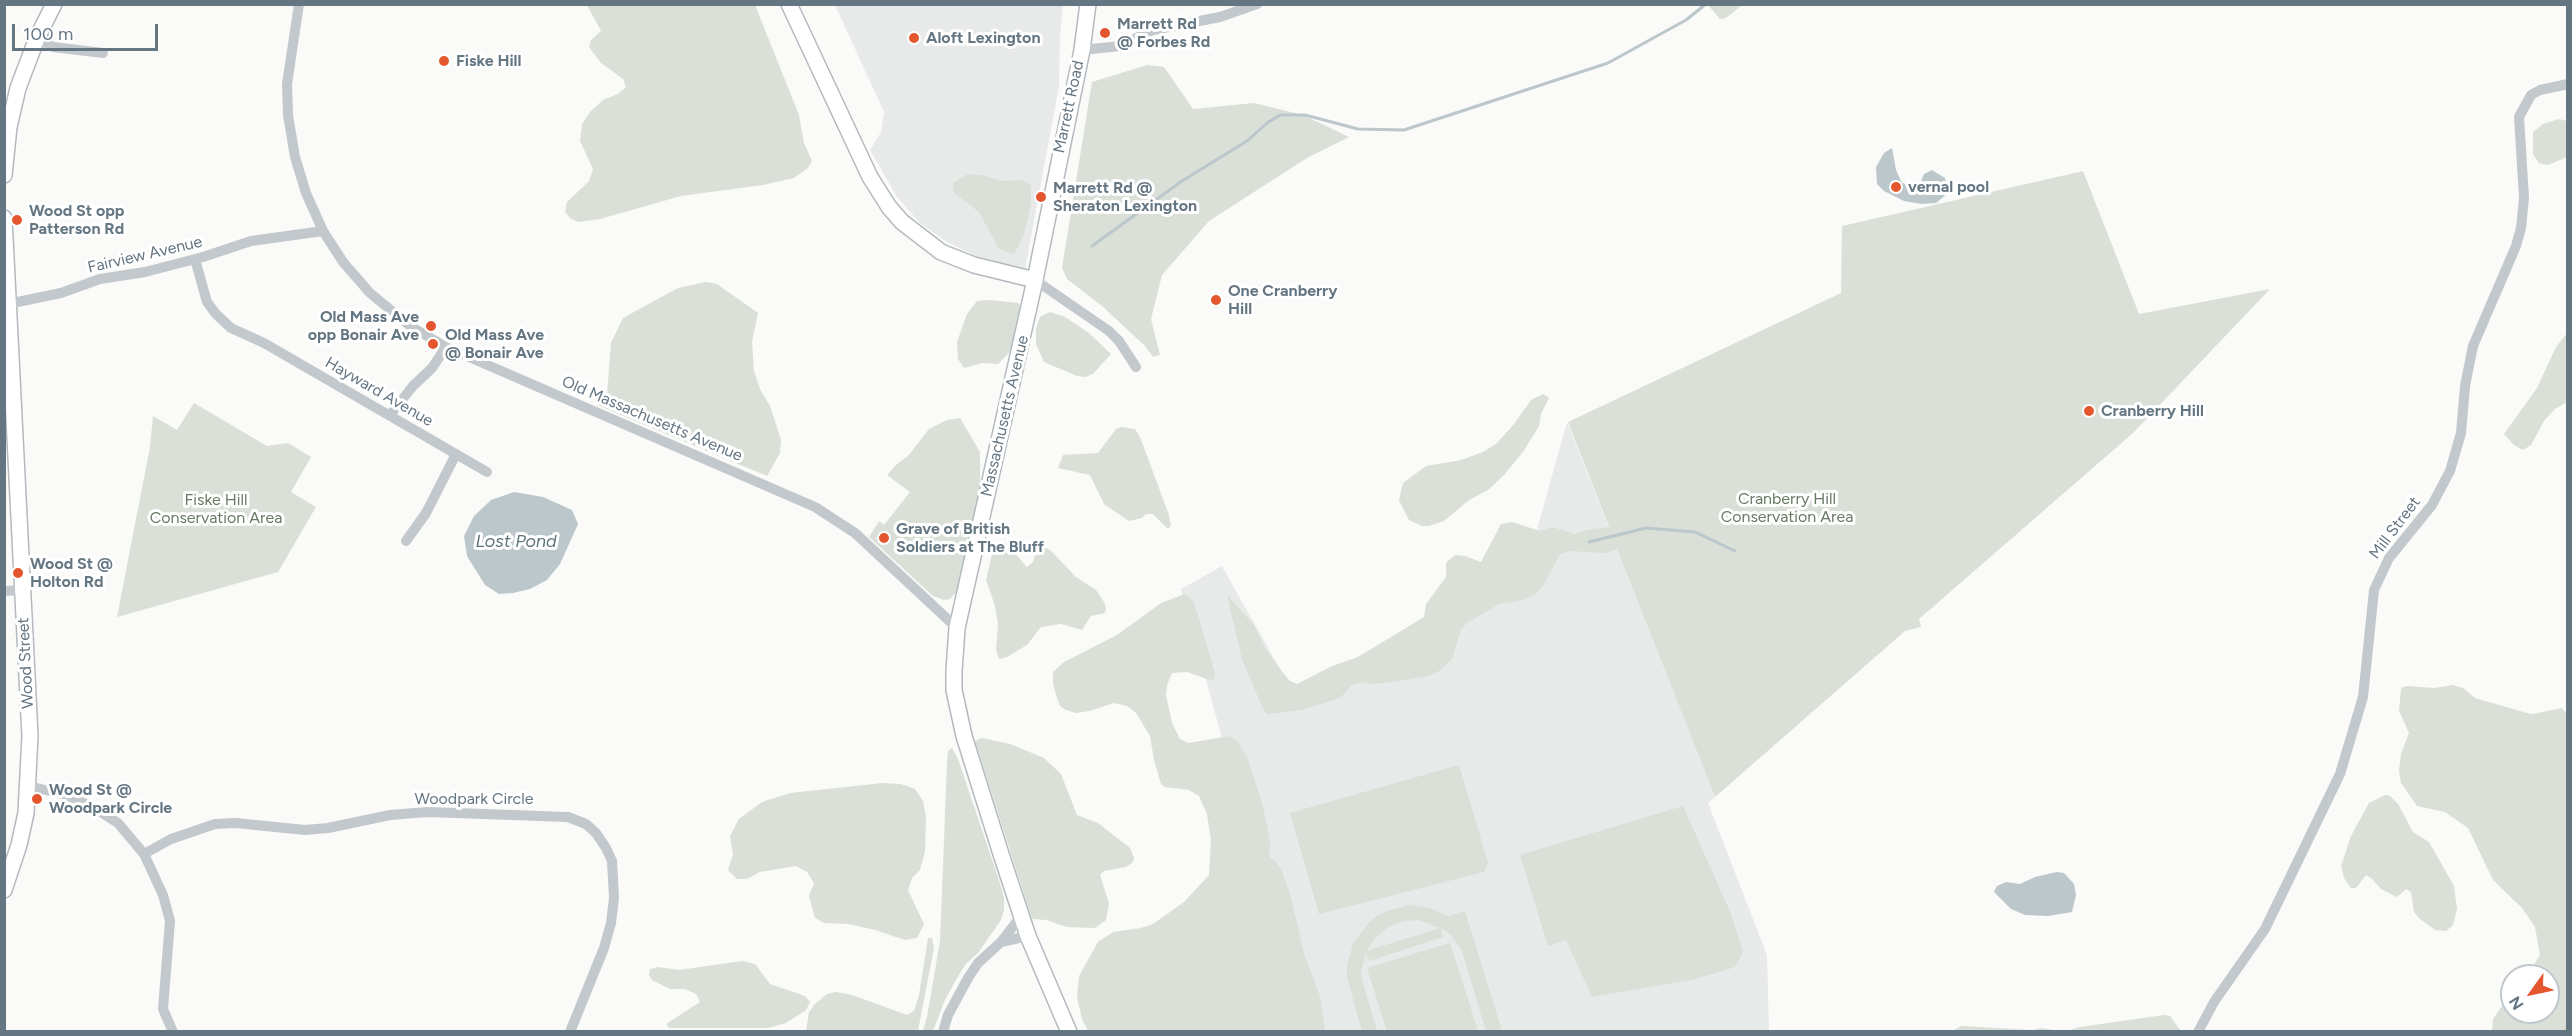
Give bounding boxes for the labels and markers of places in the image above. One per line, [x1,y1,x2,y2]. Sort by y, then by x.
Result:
place label: Marrett Rd @ Forbes Rd [1117,14,1210,52]
marker: Marrett Rd @ Forbes Rd [1098,26,1112,40]
place label: Aloft Lexington [926,28,1040,48]
marker: Aloft Lexington [907,31,921,45]
place label: Fiske Hill [456,51,521,71]
marker: Fiske Hill [437,54,451,68]
place label: vernal pool [1908,177,1989,197]
place label: Marrett Rd @ Sheraton Lexington [1053,178,1197,216]
marker: vernal pool [1889,180,1903,194]
marker: Marrett Rd @ Sheraton Lexington [1034,190,1048,204]
place label: Wood St opp Patterson Rd [29,201,124,239]
marker: Wood St opp Patterson Rd [10,213,24,227]
place label: One Cranberry Hill [1228,281,1337,319]
marker: One Cranberry Hill [1209,293,1223,307]
place label: Old Mass Ave opp Bonair Ave [308,307,419,345]
marker: Old Mass Ave opp Bonair Ave [424,319,438,333]
place label: Old Mass Ave @ Bonair Ave [445,325,544,363]
marker: Old Mass Ave @ Bonair Ave [426,337,440,351]
place label: Cranberry Hill [2101,401,2204,421]
marker: Cranberry Hill [2082,404,2096,418]
place label: Grave of British Soldiers at The Bluff [896,519,1044,557]
marker: Grave of British Soldiers at The Bluff [877,531,891,545]
place label: Wood St @ Holton Rd [30,554,113,592]
marker: Wood St @ Holton Rd [11,566,25,580]
place label: Wood St @ Woodpark Circle [49,780,172,818]
marker: Wood St @ Woodpark Circle [30,792,44,806]

